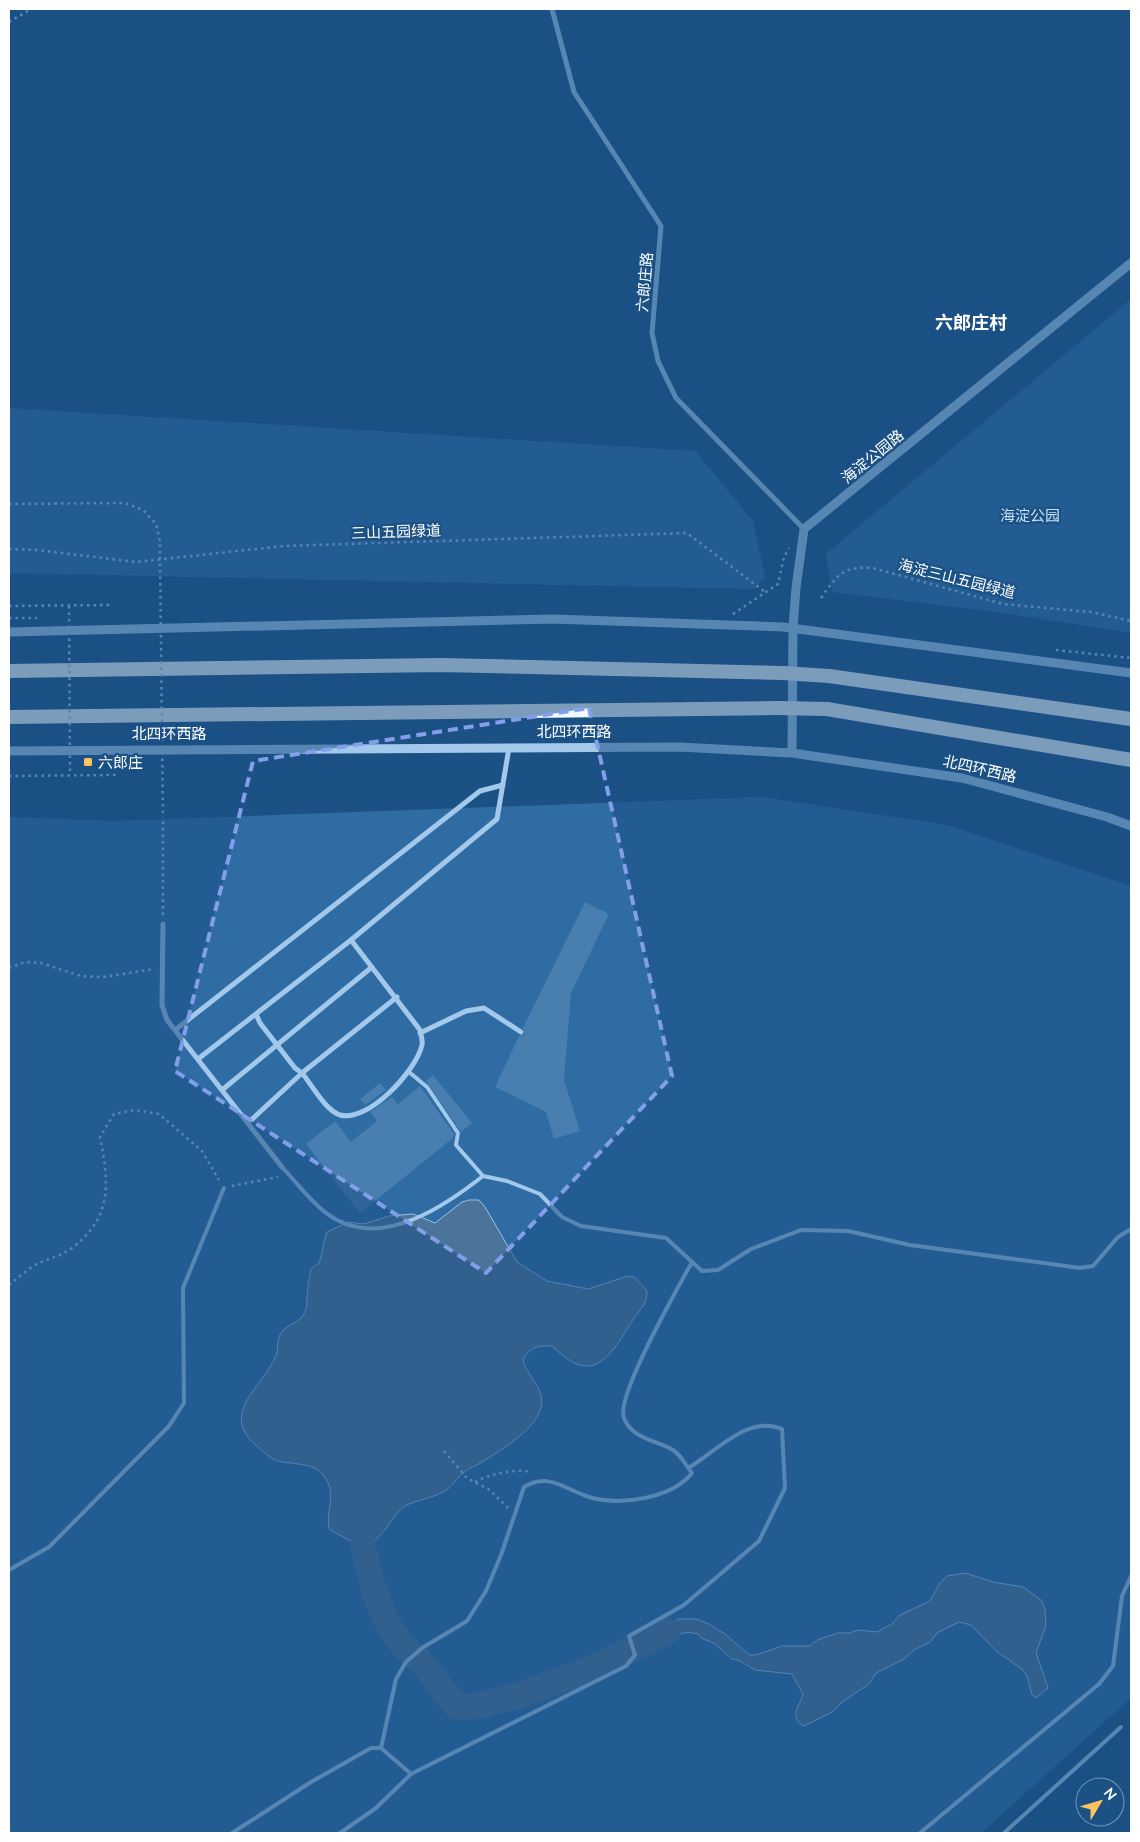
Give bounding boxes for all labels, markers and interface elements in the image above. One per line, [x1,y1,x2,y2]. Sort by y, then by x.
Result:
street label: 六郎庄路 [632,251,656,313]
district label: 六郎庄村 [935,311,1007,333]
street label: 海淀公园路 [837,425,907,487]
park label: 海淀公园 [1000,506,1060,524]
street label: 三山五园绿道 [351,520,441,542]
street label: 海淀三山五园绿道 [897,555,1017,601]
street label: 北四环西路 [536,722,612,740]
street label: 北四环西路 [131,724,207,742]
street label: 北四环西路 [941,751,1019,785]
place label: 六郎庄 [98,753,143,771]
marker: 六郎庄 [82,756,94,768]
north arrow [1075,1777,1125,1827]
text: N [1101,1784,1121,1803]

